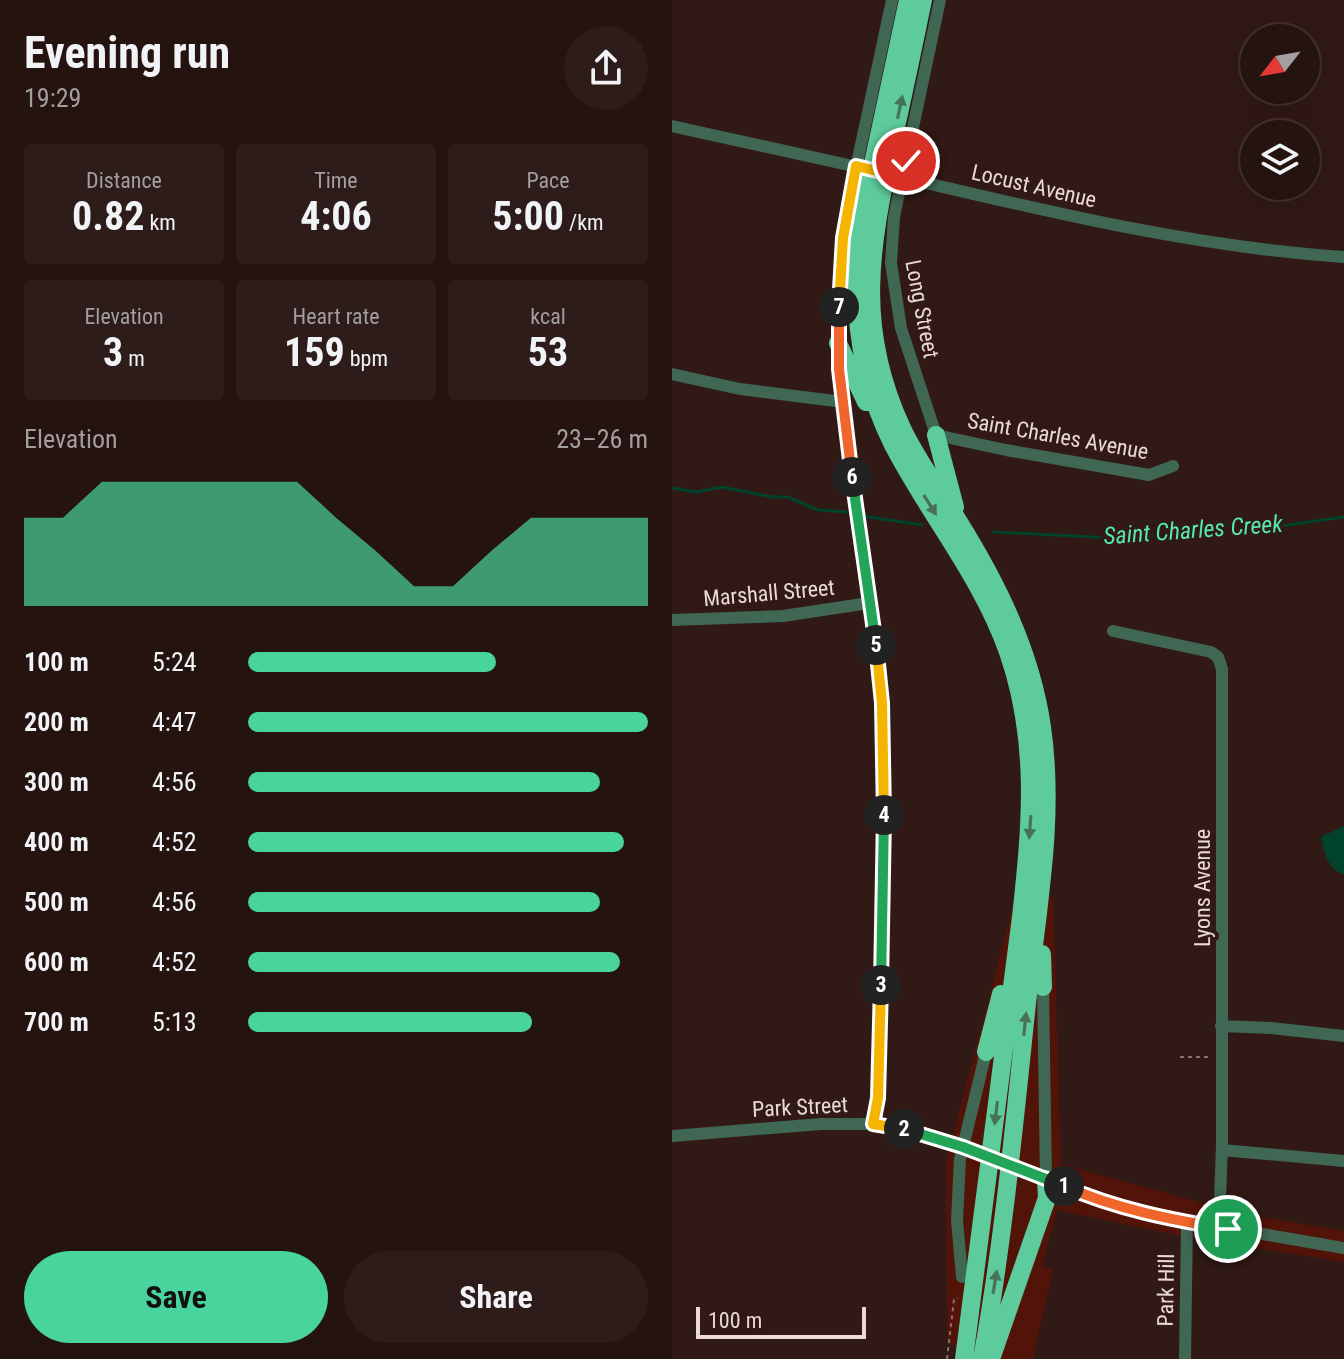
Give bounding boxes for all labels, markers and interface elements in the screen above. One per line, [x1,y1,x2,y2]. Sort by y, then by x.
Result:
north arrow [1240,24,1320,104]
map controls [1240,24,1320,200]
button: share [564,26,648,110]
text: Evening run [24,27,230,79]
text: 19:29 [24,83,81,113]
one-way arrow [895,94,907,119]
button: layers [1240,120,1320,200]
pin [872,127,940,195]
icon: check [884,139,928,183]
street label: Locust Avenue [969,160,1099,212]
text: Distance [86,168,162,193]
text: Time [314,168,358,193]
text: Pace [526,168,570,193]
text: 0.82 [72,193,144,240]
text: 4:06 [300,193,372,240]
text: 5:00 [492,193,564,240]
text: km [144,210,176,235]
text: /km [564,210,604,235]
street label: Long Street [900,258,944,360]
pin: 7 [819,287,859,327]
text: 7 [833,294,845,319]
text: Elevation [84,304,164,329]
text: Heart rate [293,304,379,329]
text: kcal [530,304,566,329]
text: 3 [103,329,123,376]
text: 159 [284,329,345,376]
text: 53 [528,329,568,376]
text: m [123,346,145,371]
text: bpm [345,346,388,371]
street label: Saint Charles Avenue [966,408,1150,464]
text: Elevation [24,424,118,454]
text: 23–26 m [556,424,648,454]
pin: 6 [832,457,872,497]
text: 6 [846,464,858,489]
one-way arrow [923,495,938,516]
water label: Saint Charles Creek [1102,510,1284,550]
street label: Marshall Street [702,575,836,611]
pin: 5 [856,625,896,665]
text: 5 [870,632,882,657]
text: 100 m [24,647,89,677]
text: 5:24 [152,647,197,677]
text: 200 m [24,707,89,737]
text: 4:47 [152,707,197,737]
text: 300 m [24,767,89,797]
text: 4:56 [152,767,197,797]
pin: 4 [864,795,904,835]
text: 4 [878,802,890,827]
one-way arrow [1023,815,1036,840]
text: 400 m [24,827,89,857]
text: 4:52 [152,827,197,857]
street label: Lyons Avenue [1190,829,1215,947]
text: 500 m [24,887,89,917]
text: 4:56 [152,887,197,917]
text: 600 m [24,947,89,977]
text: 4:52 [152,947,197,977]
pin: 3 [861,965,901,1005]
text: 3 [875,972,887,997]
text: 700 m [24,1007,89,1037]
text: 5:13 [152,1007,197,1037]
one-way arrow [1019,1011,1032,1036]
street label: Park Street [751,1092,849,1122]
one-way arrow [989,1101,1002,1126]
pin: 2 [884,1109,924,1149]
text: 2 [898,1116,910,1141]
pin: 1 [1044,1166,1084,1206]
text: 1 [1058,1173,1070,1198]
pin [1194,1195,1262,1263]
icon: arrive [1206,1207,1250,1251]
button: Save [24,1251,328,1343]
button: Share [344,1251,648,1343]
street label: Park Hill [1153,1253,1179,1327]
one-way arrow [989,1269,1002,1294]
scale bar [696,1303,866,1339]
text: 100 m [708,1308,762,1333]

